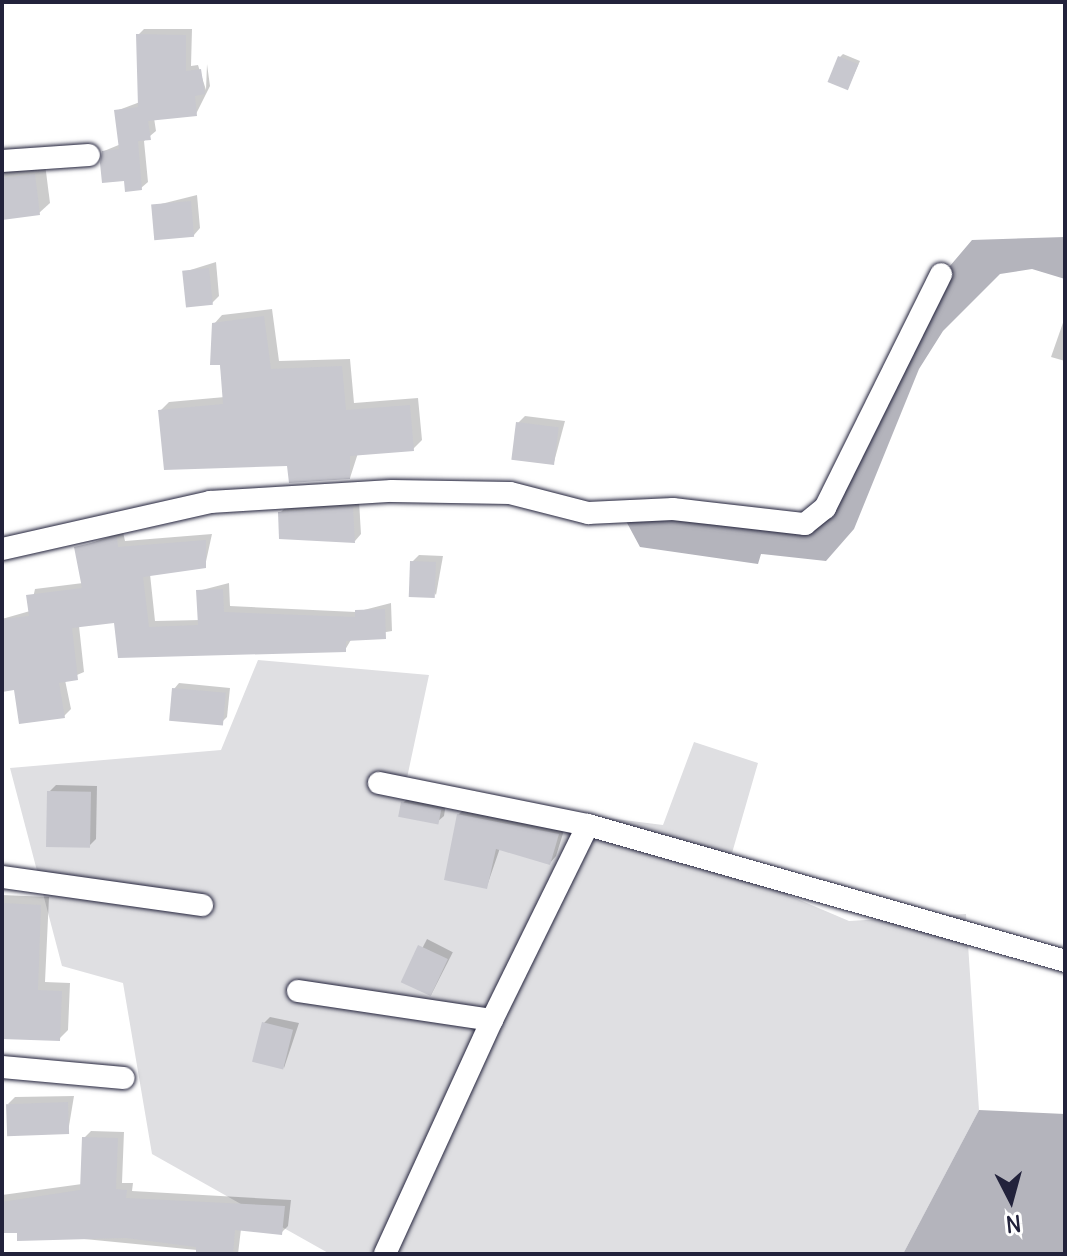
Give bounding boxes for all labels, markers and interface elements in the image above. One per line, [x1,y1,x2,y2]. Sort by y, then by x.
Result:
north arrow [971,1160,1051,1240]
text: N [1004,1209,1023,1239]

